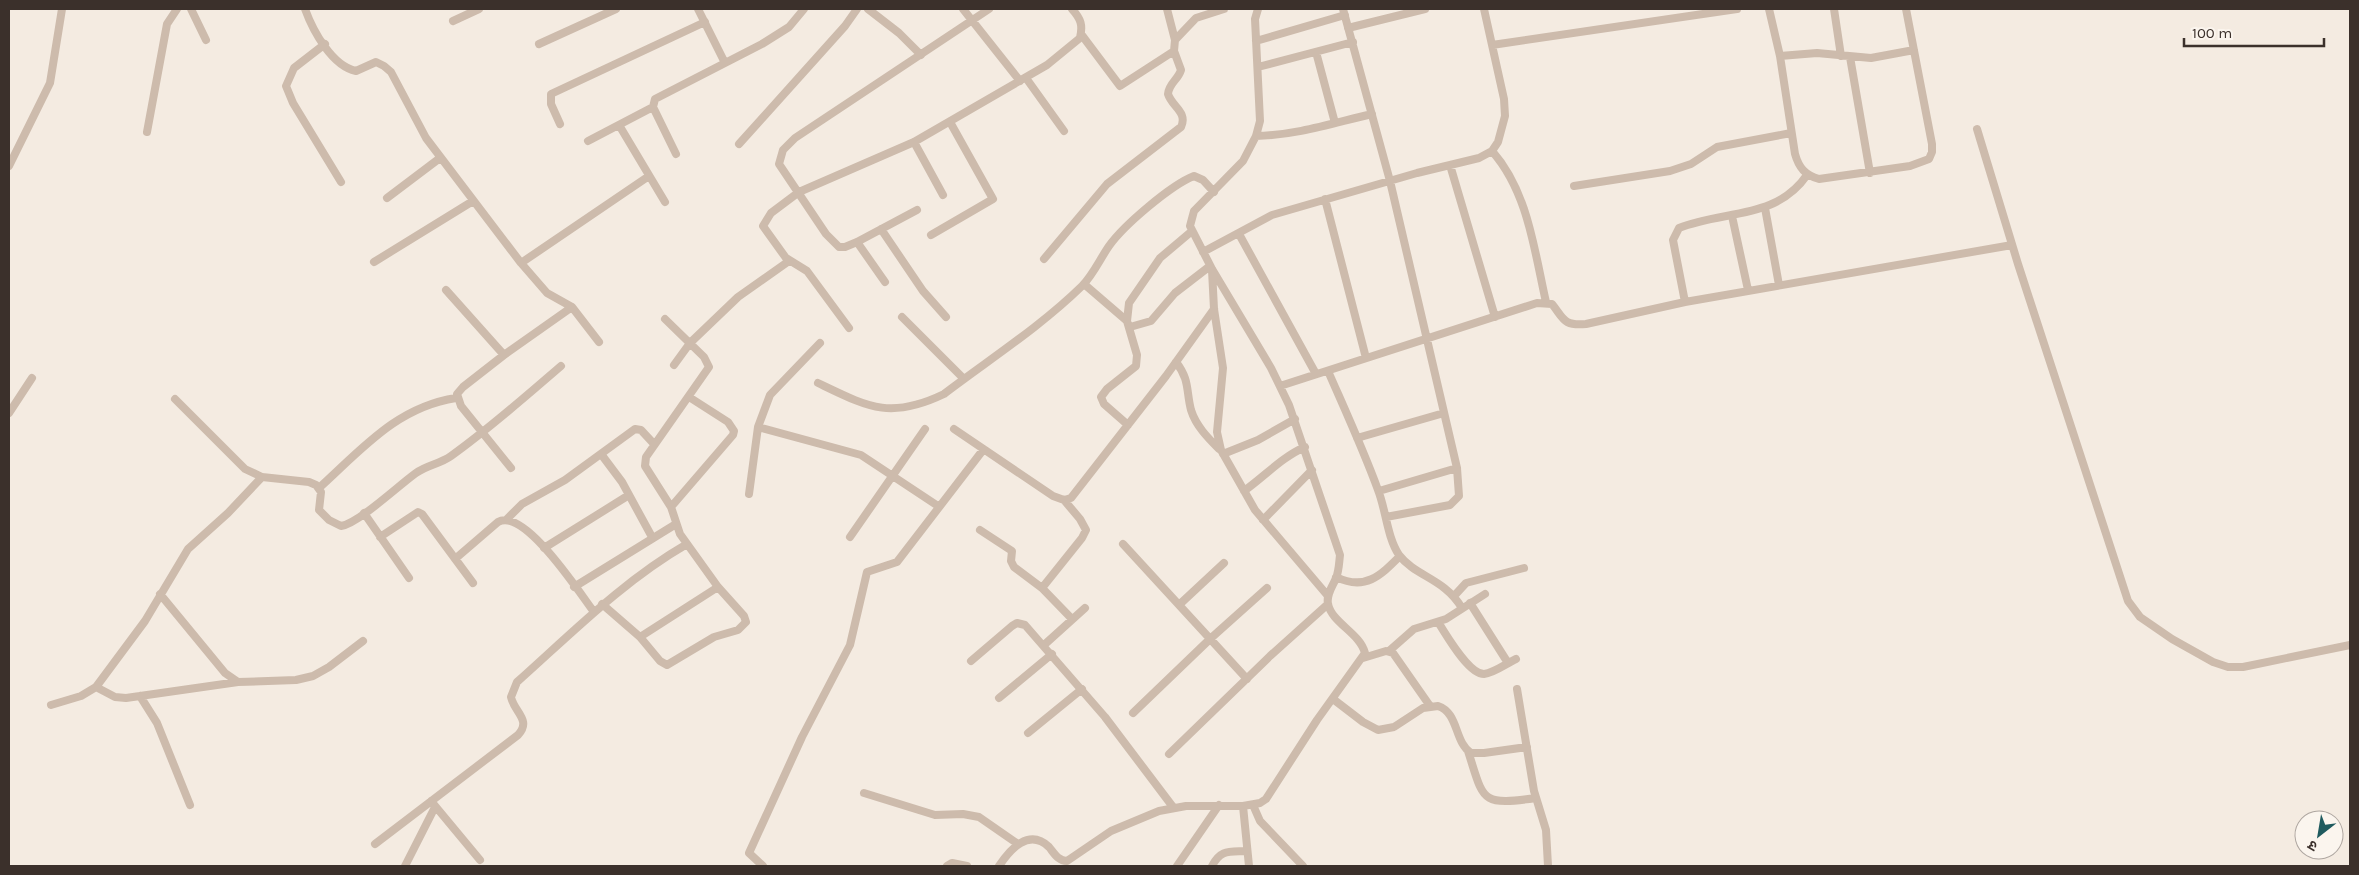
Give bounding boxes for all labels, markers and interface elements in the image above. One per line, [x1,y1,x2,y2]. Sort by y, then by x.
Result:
scale bar [2184,15,2324,47]
text: 100 m [2192,24,2232,42]
north arrow [2294,810,2344,860]
text: उ [2304,836,2320,855]

